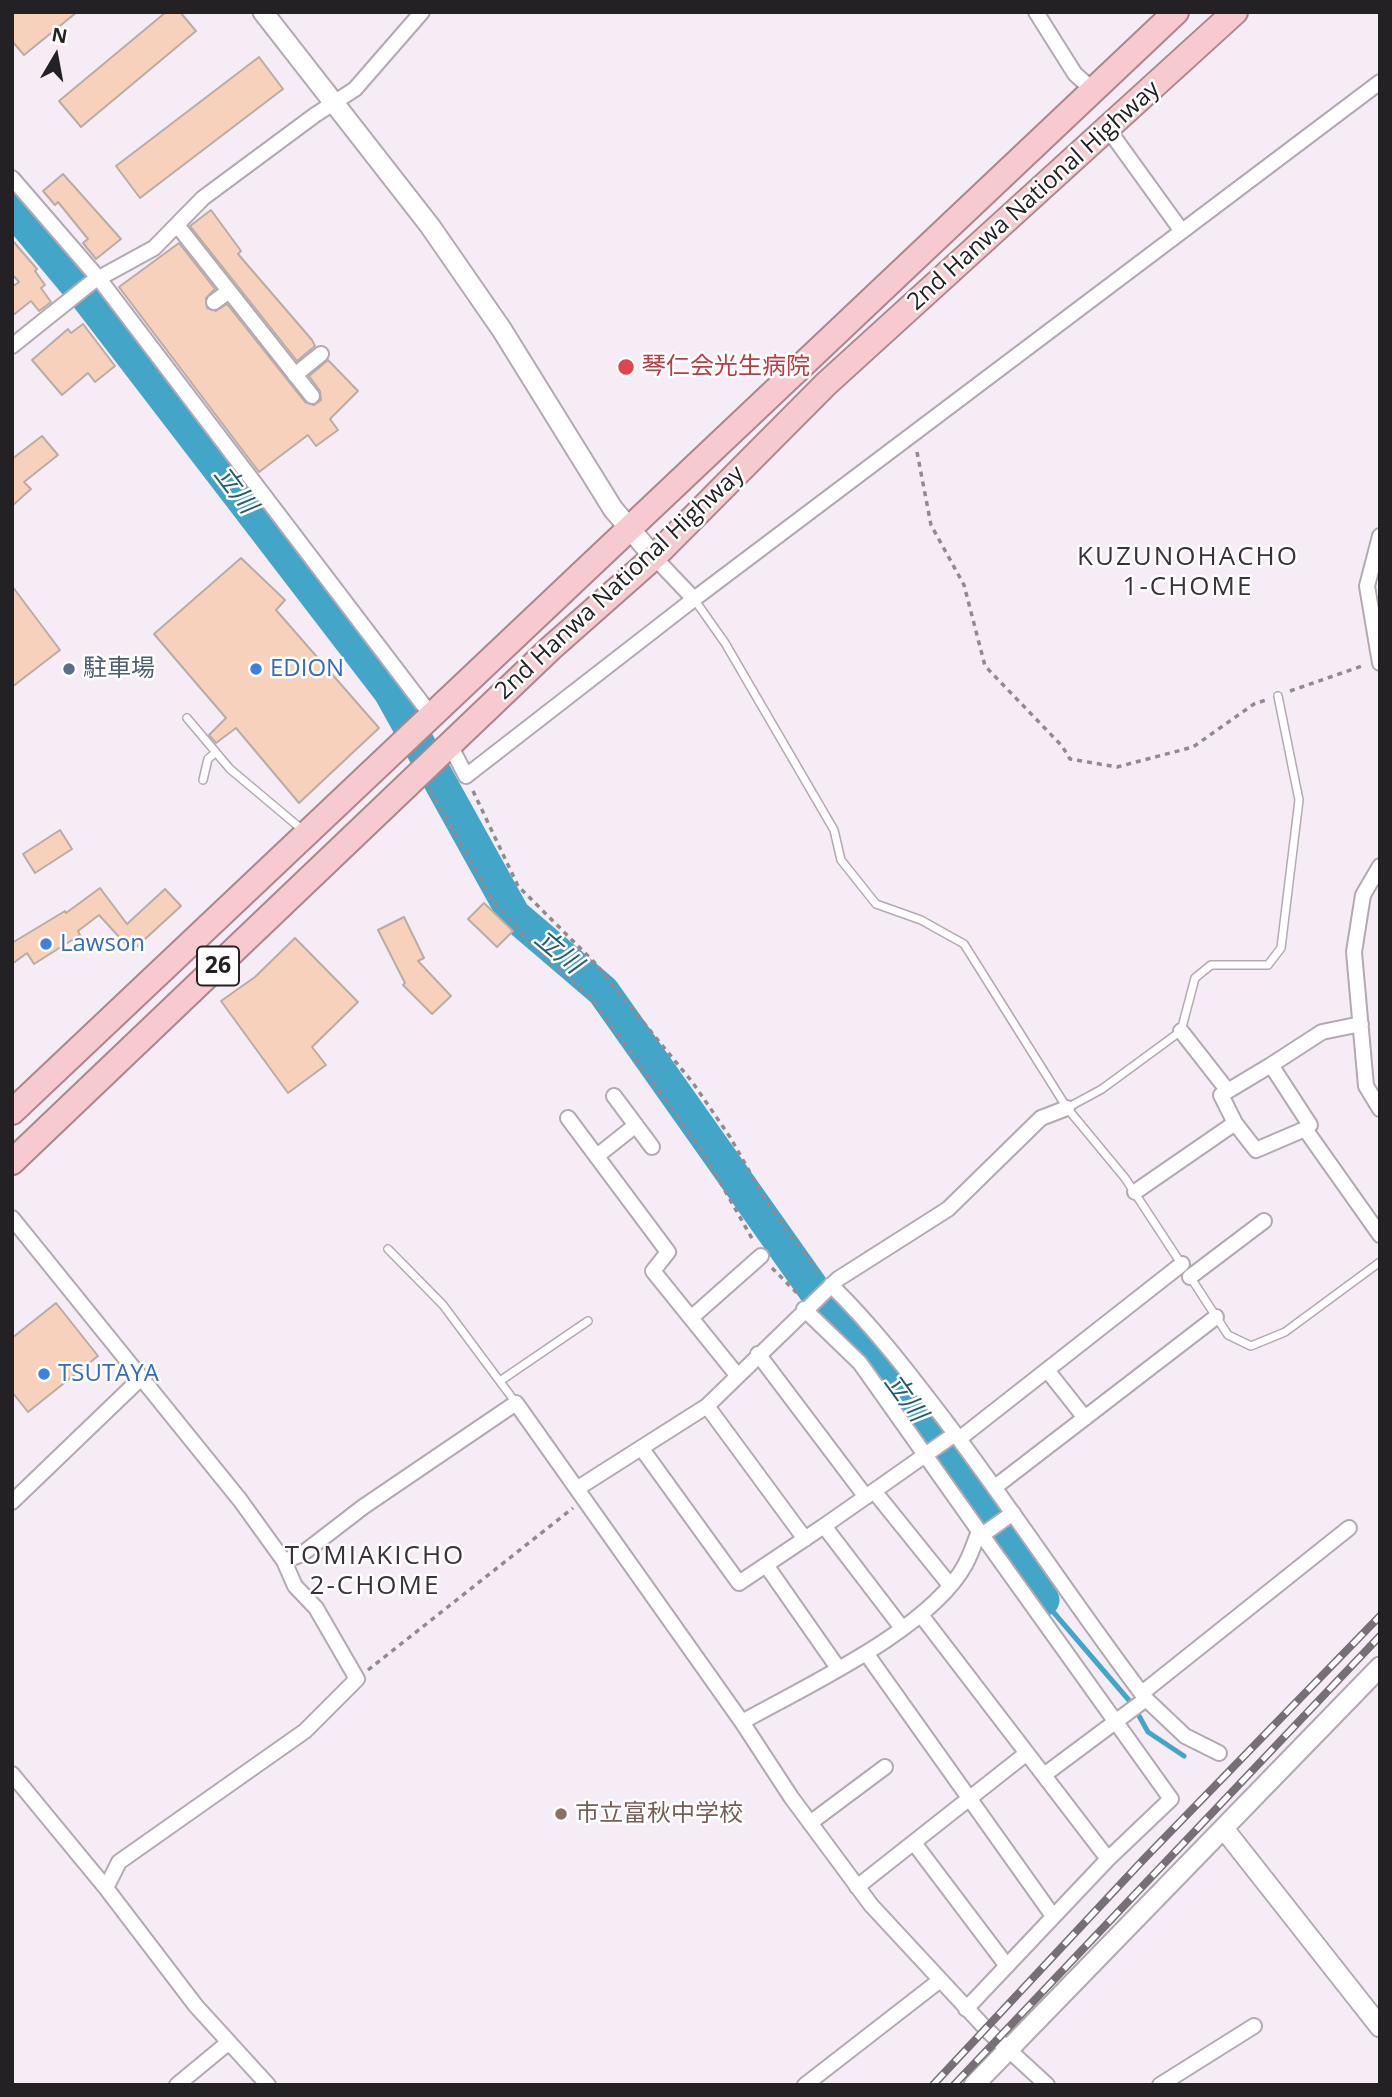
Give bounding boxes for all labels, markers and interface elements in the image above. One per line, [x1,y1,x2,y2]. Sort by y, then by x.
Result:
north arrow [21,21,91,91]
text: N [50,21,70,49]
street label: 2nd Hanwa National Highway [902,75,1166,317]
place label: 琴仁会光生病院 [642,353,810,381]
marker: 琴仁会光生病院 [616,357,636,377]
water label: 立川 [207,460,263,520]
street label: 2nd Hanwa National Highway [490,460,750,706]
district label: KUZUNOHACHO 1-CHOME [1078,542,1298,604]
place label: 駐車場 [83,655,155,683]
place label: EDION [270,655,344,683]
marker: 駐車場 [61,661,77,677]
marker: EDION [248,661,264,677]
water label: 立川 [528,923,588,981]
place label: Lawson [60,930,145,958]
marker: Lawson [38,936,54,952]
road number: 26 [197,946,239,986]
place label: TSUTAYA [58,1360,159,1388]
marker: TSUTAYA [36,1366,52,1382]
water label: 立川 [877,1368,933,1428]
district label: TOMIAKICHO 2-CHOME [286,1541,464,1602]
place label: 市立富秋中学校 [575,1800,743,1828]
marker: 市立富秋中学校 [553,1806,569,1822]

